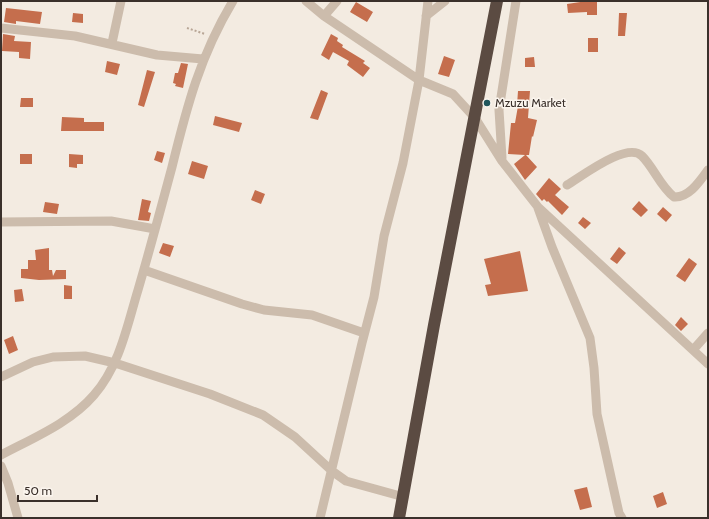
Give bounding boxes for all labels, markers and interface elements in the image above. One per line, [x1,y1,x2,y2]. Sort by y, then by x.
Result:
place label: Mzuzu Market [495,95,566,110]
marker: Mzuzu Market [482,98,492,108]
scale bar [18,477,97,503]
text: 50 m [24,483,52,498]

